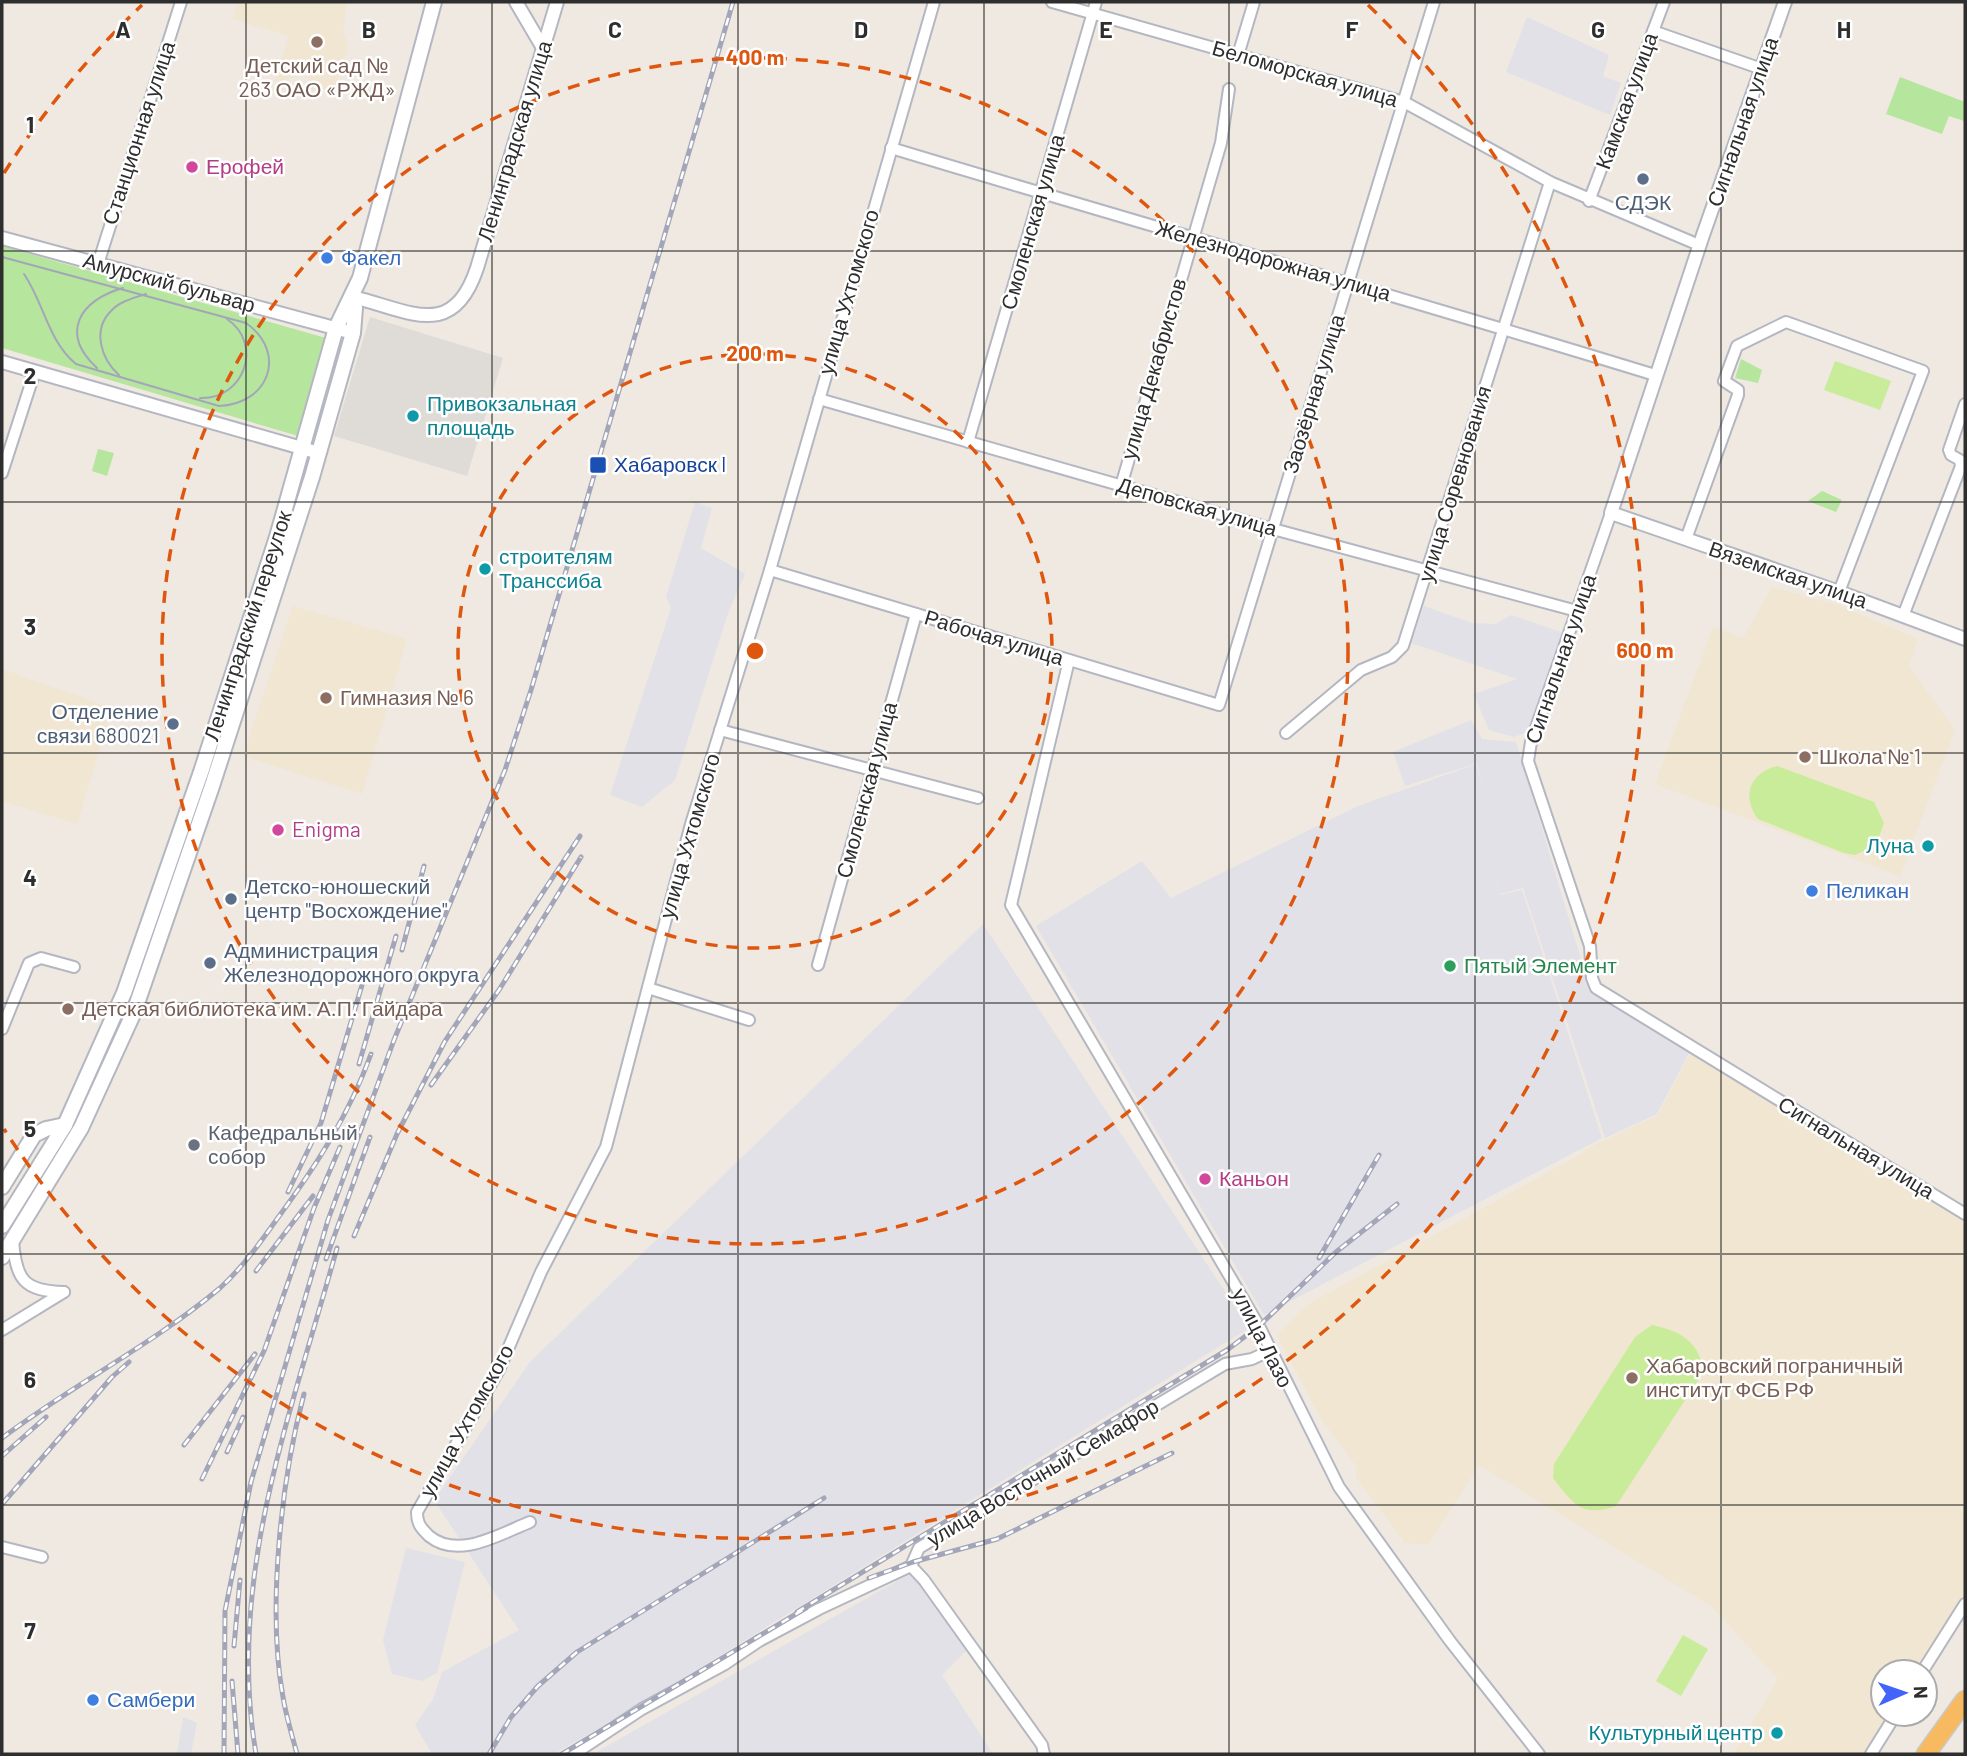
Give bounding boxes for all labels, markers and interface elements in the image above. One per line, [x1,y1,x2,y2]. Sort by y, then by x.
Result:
text: A [115,15,131,43]
text: B [362,15,376,43]
text: C [608,15,622,43]
text: D [854,15,868,43]
text: E [1099,15,1113,43]
text: F [1346,15,1359,43]
text: G [1591,15,1605,43]
text: H [1837,15,1851,43]
street label: Камская улица [1589,28,1662,172]
street label: Сигнальная улица [1701,33,1782,210]
marker: Детский сад № 263 ОАО «РЖД» [309,34,325,50]
street label: Беломорская улица [1210,34,1401,111]
street label: Станционная улица [96,37,179,227]
street label: Ленинградская улица [471,37,556,244]
text: 400 m [726,44,784,69]
place label: Детский сад № 263 ОАО «РЖД» [238,52,396,101]
text: 1 [26,110,34,138]
street label: Смоленская улица [995,131,1069,312]
place label: Ерофей [206,153,284,178]
marker: Ерофей [184,159,200,175]
marker: СДЭК [1635,171,1651,187]
place label: СДЭК [1615,189,1672,214]
street label: улица Ухтомского [812,206,883,377]
street label: Железнодорожная улица [1153,214,1394,305]
place label: Факел [341,244,401,269]
street label: Амурский бульвар [81,247,258,317]
marker: Факел [319,250,335,266]
street label: улица Декабристов [1115,275,1190,462]
street label: Заозёрная улица [1276,311,1349,476]
text: 200 m [726,340,784,365]
text: 2 [24,361,36,389]
street label: улица Соревнования [1412,382,1495,585]
place label: Привокзальная площадь [427,390,577,439]
marker: Привокзальная площадь [405,408,421,424]
place label: Хабаровск I [614,451,727,476]
marker: Хабаровск I [588,455,608,475]
street label: Деповская улица [1115,471,1280,540]
street label: Ленинградский переулок [198,507,296,744]
street label: Вяземская улица [1706,535,1871,612]
place label: строителям Транссиба [499,543,613,592]
marker: строителям Транссиба [477,561,493,577]
street label: Сигнальная улица [1519,570,1600,747]
street label: Рабочая улица [922,604,1067,670]
text: 3 [24,612,36,640]
text: 600 m [1617,637,1673,662]
centre of rings [743,639,767,663]
place label: Гимназия № 6 [340,684,474,709]
marker: Гимназия № 6 [318,690,334,706]
place label: Отделение связи 680021 [37,698,159,747]
street label: Смоленская улица [830,698,901,880]
marker: Отделение связи 680021 [165,716,181,732]
place label: Школа № 1 [1819,743,1921,768]
marker: Школа № 1 [1797,749,1813,765]
street label: улица Ухтомского [653,750,724,921]
place label: Enigma [292,816,361,841]
marker: Enigma [270,822,286,838]
place label: Луна [1866,832,1914,857]
marker: Луна [1920,838,1936,854]
text: 4 [23,863,37,891]
place label: Детско-юношеский центр "Восхождение" [245,873,448,922]
place label: Пеликан [1826,877,1909,902]
marker: Пеликан [1804,883,1820,899]
marker: Детско-юношеский центр "Восхождение" [223,891,239,907]
place label: Администрация Железнодорожного округа [224,937,479,986]
place label: Пятый Элемент [1464,952,1617,977]
marker: Администрация Железнодорожного округа [202,955,218,971]
marker: Пятый Элемент [1442,958,1458,974]
place label: Детская библиотека им. А.П. Гайдара [82,995,443,1020]
marker: Детская библиотека им. А.П. Гайдара [60,1001,76,1017]
street label: Сигнальная улица [1774,1090,1940,1203]
text: 5 [24,1114,36,1142]
place label: Кафедральный собор [208,1119,358,1168]
marker: Кафедральный собор [186,1137,202,1153]
place label: Каньон [1219,1165,1289,1190]
marker: Каньон [1197,1171,1213,1187]
street label: улица Лазо [1228,1283,1299,1391]
street label: улица Ухтомского [413,1340,518,1501]
place label: Хабаровский пограничный институт ФСБ РФ [1646,1352,1903,1401]
text: 6 [24,1365,36,1393]
marker: Хабаровский пограничный институт ФСБ РФ [1624,1370,1640,1386]
street label: улица Восточный Семафор [922,1393,1163,1551]
text: 7 [24,1616,36,1644]
north arrow [1869,1658,1939,1728]
place label: Самбери [107,1686,195,1711]
text: N [1910,1686,1933,1699]
marker: Самбери [85,1692,101,1708]
place label: Культурный центр [1588,1719,1763,1744]
marker: Культурный центр [1769,1725,1785,1741]

